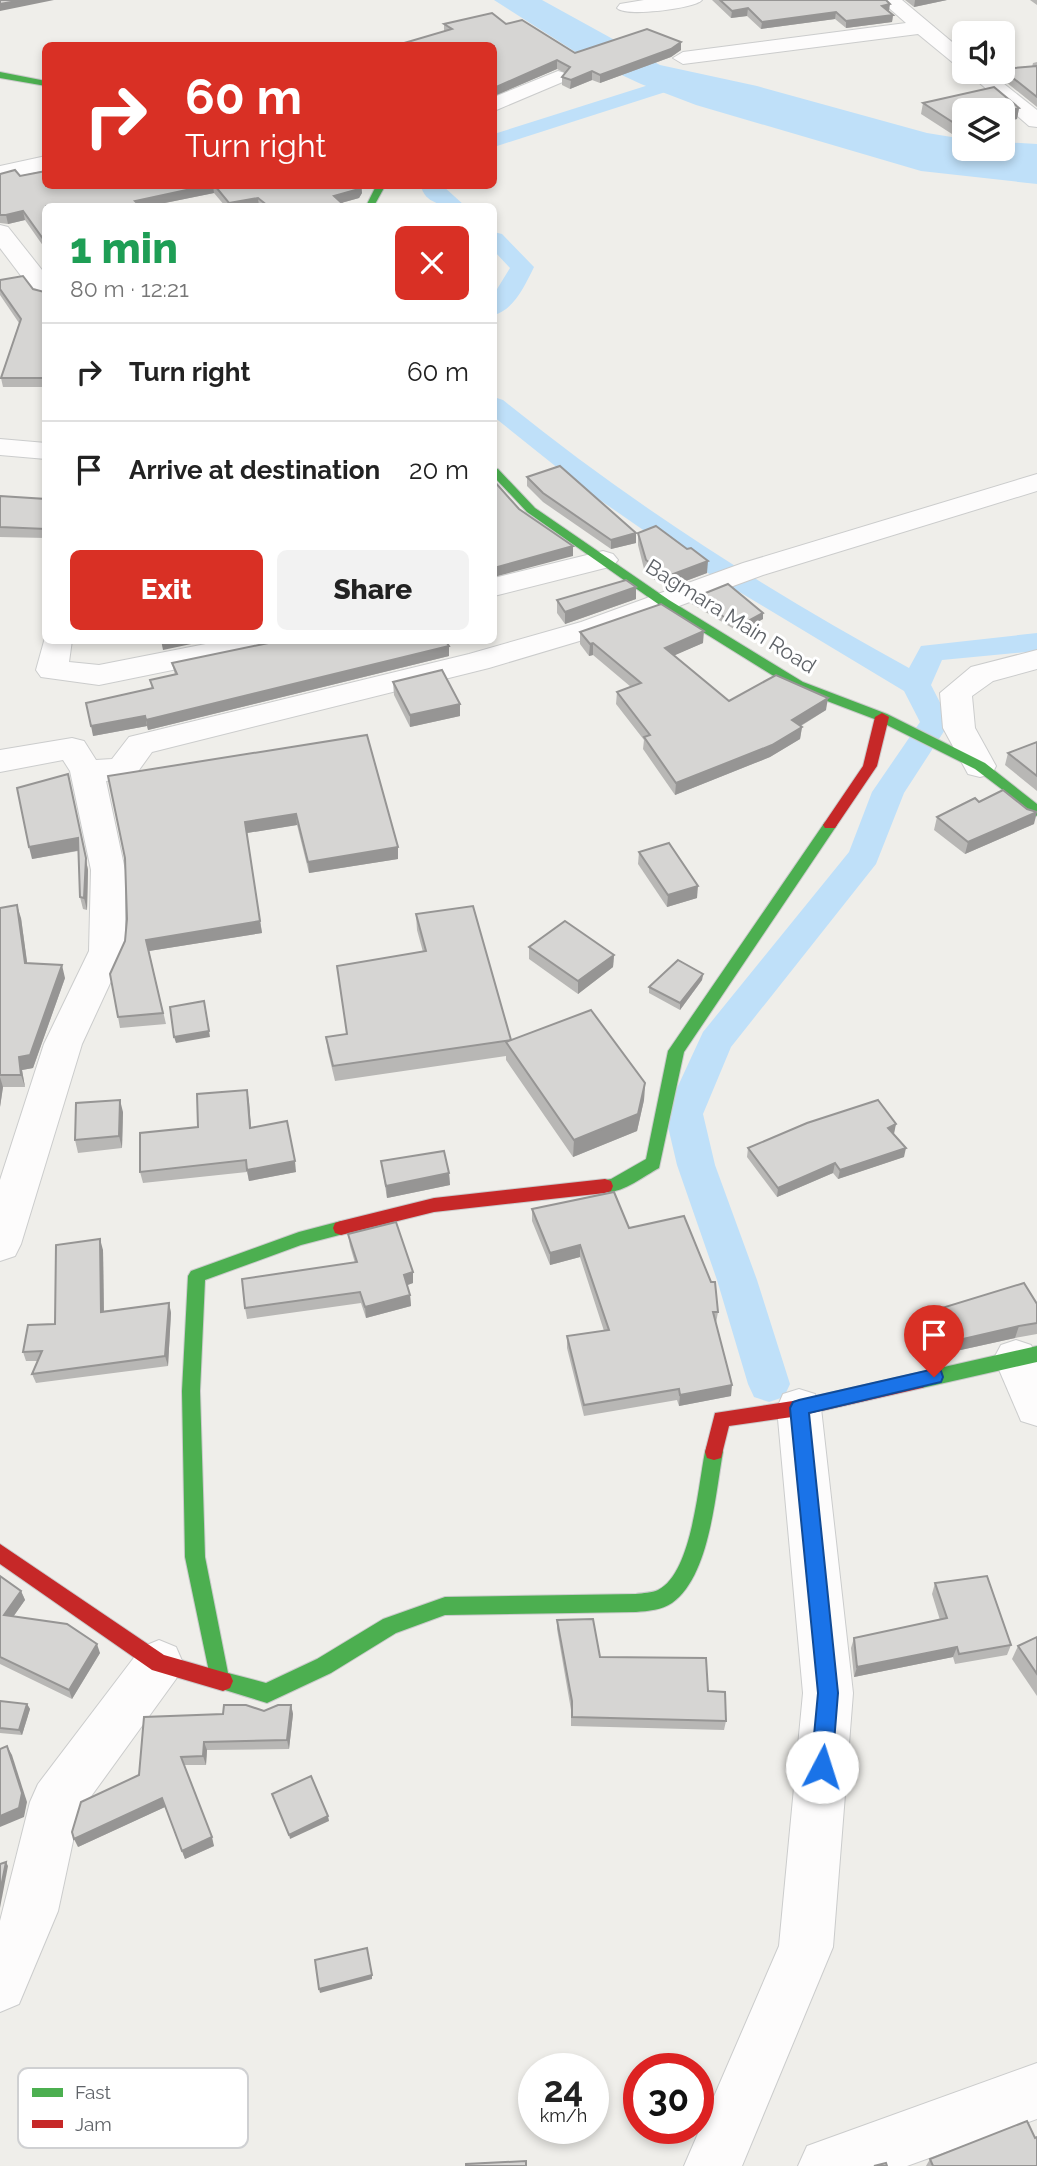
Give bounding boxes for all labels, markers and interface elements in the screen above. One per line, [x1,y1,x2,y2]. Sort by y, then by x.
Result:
map controls [952,21,1015,161]
button: sound [952,21,1015,84]
text: 60 m [185,68,302,125]
icon: right [70,70,161,161]
button: layers [952,98,1015,161]
text: Turn right [185,127,326,164]
text: 1 min [70,224,178,273]
button: close [395,226,469,300]
text: 80 m · 12:21 [70,275,189,302]
icon: right [70,353,108,391]
text: Turn right [129,357,250,387]
text: 60 m [407,357,469,387]
icon: arrive [70,451,108,489]
text: Arrive at destination [129,455,380,485]
text: 20 m [409,455,469,485]
button: Exit [70,550,263,630]
button: Share [277,550,469,630]
street label: Bagmara Main Road [641,554,821,678]
pin [904,1305,964,1377]
icon: arrive [915,1316,953,1354]
position arrow [785,1730,859,1804]
speed limit sign: 30 [623,2053,714,2144]
legend [18,2068,248,2148]
text: 24 [544,2069,583,2110]
text: Fast [75,2081,111,2103]
text: km/h [540,2105,587,2126]
text: Jam [75,2113,112,2135]

